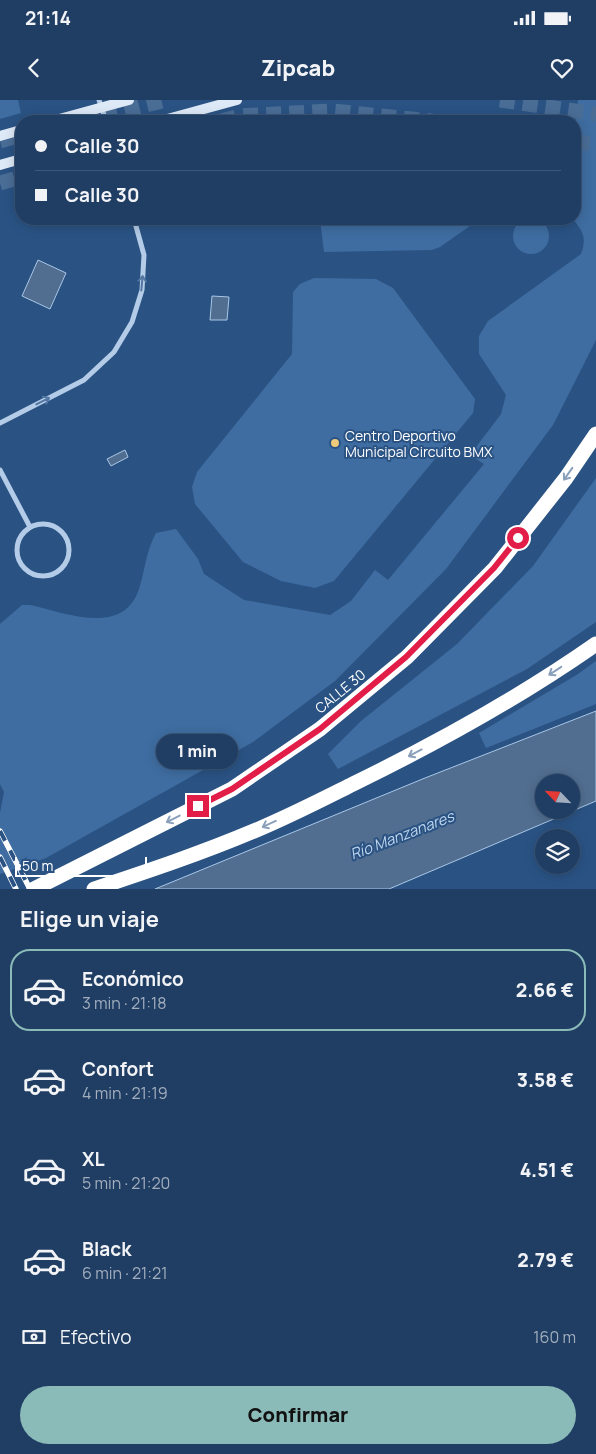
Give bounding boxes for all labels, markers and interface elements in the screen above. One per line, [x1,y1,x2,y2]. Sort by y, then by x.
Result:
text: 21:14 [25,5,71,31]
text: Zipcab [261,53,335,83]
icon: back [20,54,48,82]
icon: heart [548,54,576,82]
text: Calle 30 [65,133,139,159]
text: Calle 30 [65,182,139,208]
one-way arrow [138,275,147,291]
one-way arrow [36,396,51,406]
place label: Centro Deportivo Municipal Circuito BMX [345,426,493,461]
marker: Centro Deportivo Municipal Circuito BMX [329,437,341,449]
one-way arrow [563,467,573,481]
route start [507,527,529,549]
street label: CALLE 30 [311,665,369,717]
one-way arrow [549,666,563,676]
callout: 1 min [157,734,239,768]
text: 1 min [177,740,217,762]
one-way arrow [408,749,423,758]
north arrow [535,774,580,819]
map controls [535,774,580,874]
route end [187,795,209,817]
water label: Río Manzanares [347,805,458,864]
one-way arrow [166,815,181,824]
one-way arrow [262,820,277,829]
button: layers [535,829,580,874]
scale bar [15,854,148,877]
text: 50 m [22,856,53,875]
text: Elige un viaje [20,904,159,934]
text: Económico [82,966,184,992]
icon: car [22,968,67,1013]
text: 2.66 € [516,977,574,1003]
text: 3 min · 21:18 [82,992,167,1014]
text: Confort [82,1056,154,1082]
icon: car [22,1058,67,1103]
text: 3.58 € [517,1067,574,1093]
text: 4 min · 21:19 [82,1082,168,1104]
text: XL [82,1146,105,1172]
icon: car [22,1148,67,1193]
text: 4.51 € [520,1157,574,1183]
text: 5 min · 21:20 [82,1172,170,1194]
text: Black [82,1236,131,1262]
icon: car [22,1238,67,1283]
text: 2.79 € [517,1247,574,1273]
text: 6 min · 21:21 [82,1262,167,1284]
icon: cash [20,1323,48,1351]
text: Efectivo [60,1324,131,1350]
text: 160 m [533,1326,576,1348]
button: Confirmar [20,1386,576,1444]

